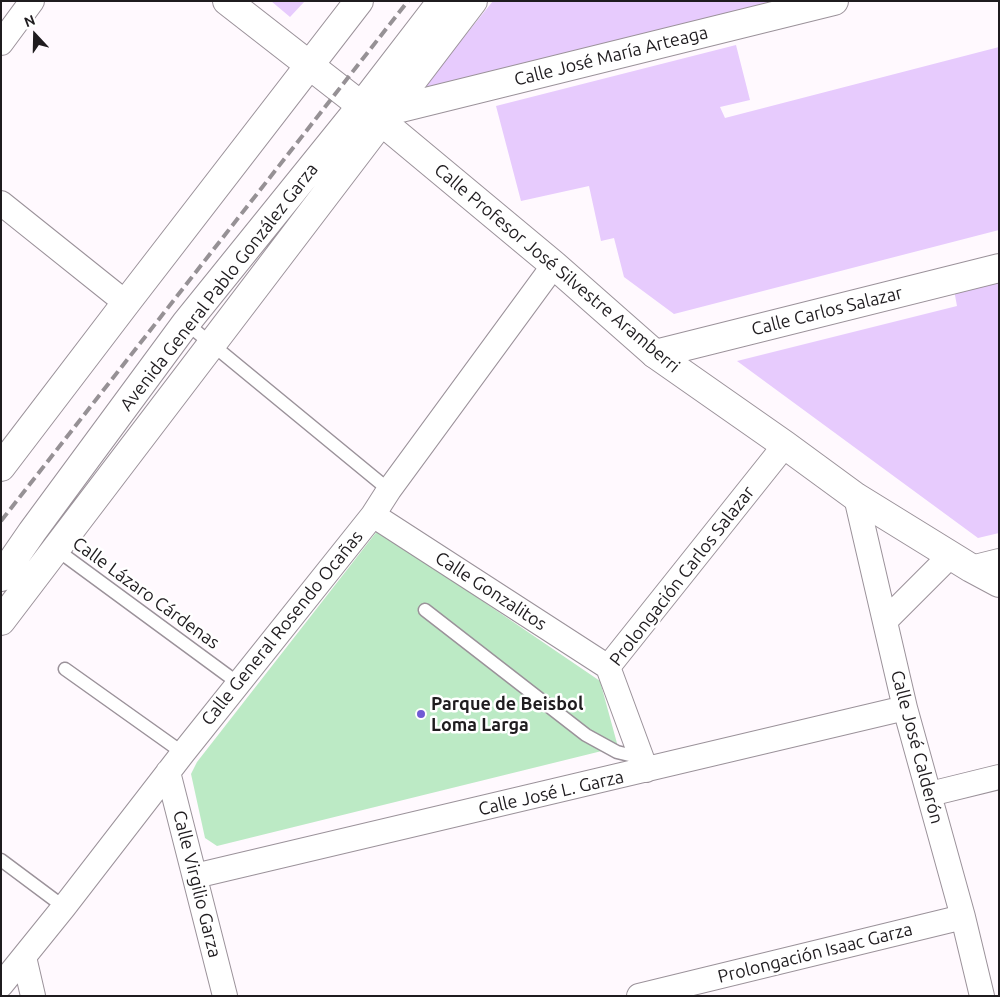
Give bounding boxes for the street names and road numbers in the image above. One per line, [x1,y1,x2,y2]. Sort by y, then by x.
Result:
street label: Calle José María Arteaga [512,21,710,91]
street label: Avenida General Pablo González Garza [116,159,322,415]
street label: Calle Profesor José Silvestre Aramberri [430,159,684,377]
street label: Calle Carlos Salazar [749,282,905,340]
street label: Prolongación Carlos Salazar [605,482,759,670]
street label: Calle General Rosendo Ocañas [197,526,367,730]
street label: Calle Lázaro Cárdenas [68,533,224,653]
street label: Calle Gonzalitos [431,547,551,635]
street label: Calle José Calderón [886,668,948,826]
street label: Calle José L. Garza [476,766,626,820]
street label: Calle Virgilio Garza [168,808,226,960]
street label: Prolongación Isaac Garza [715,918,915,988]

